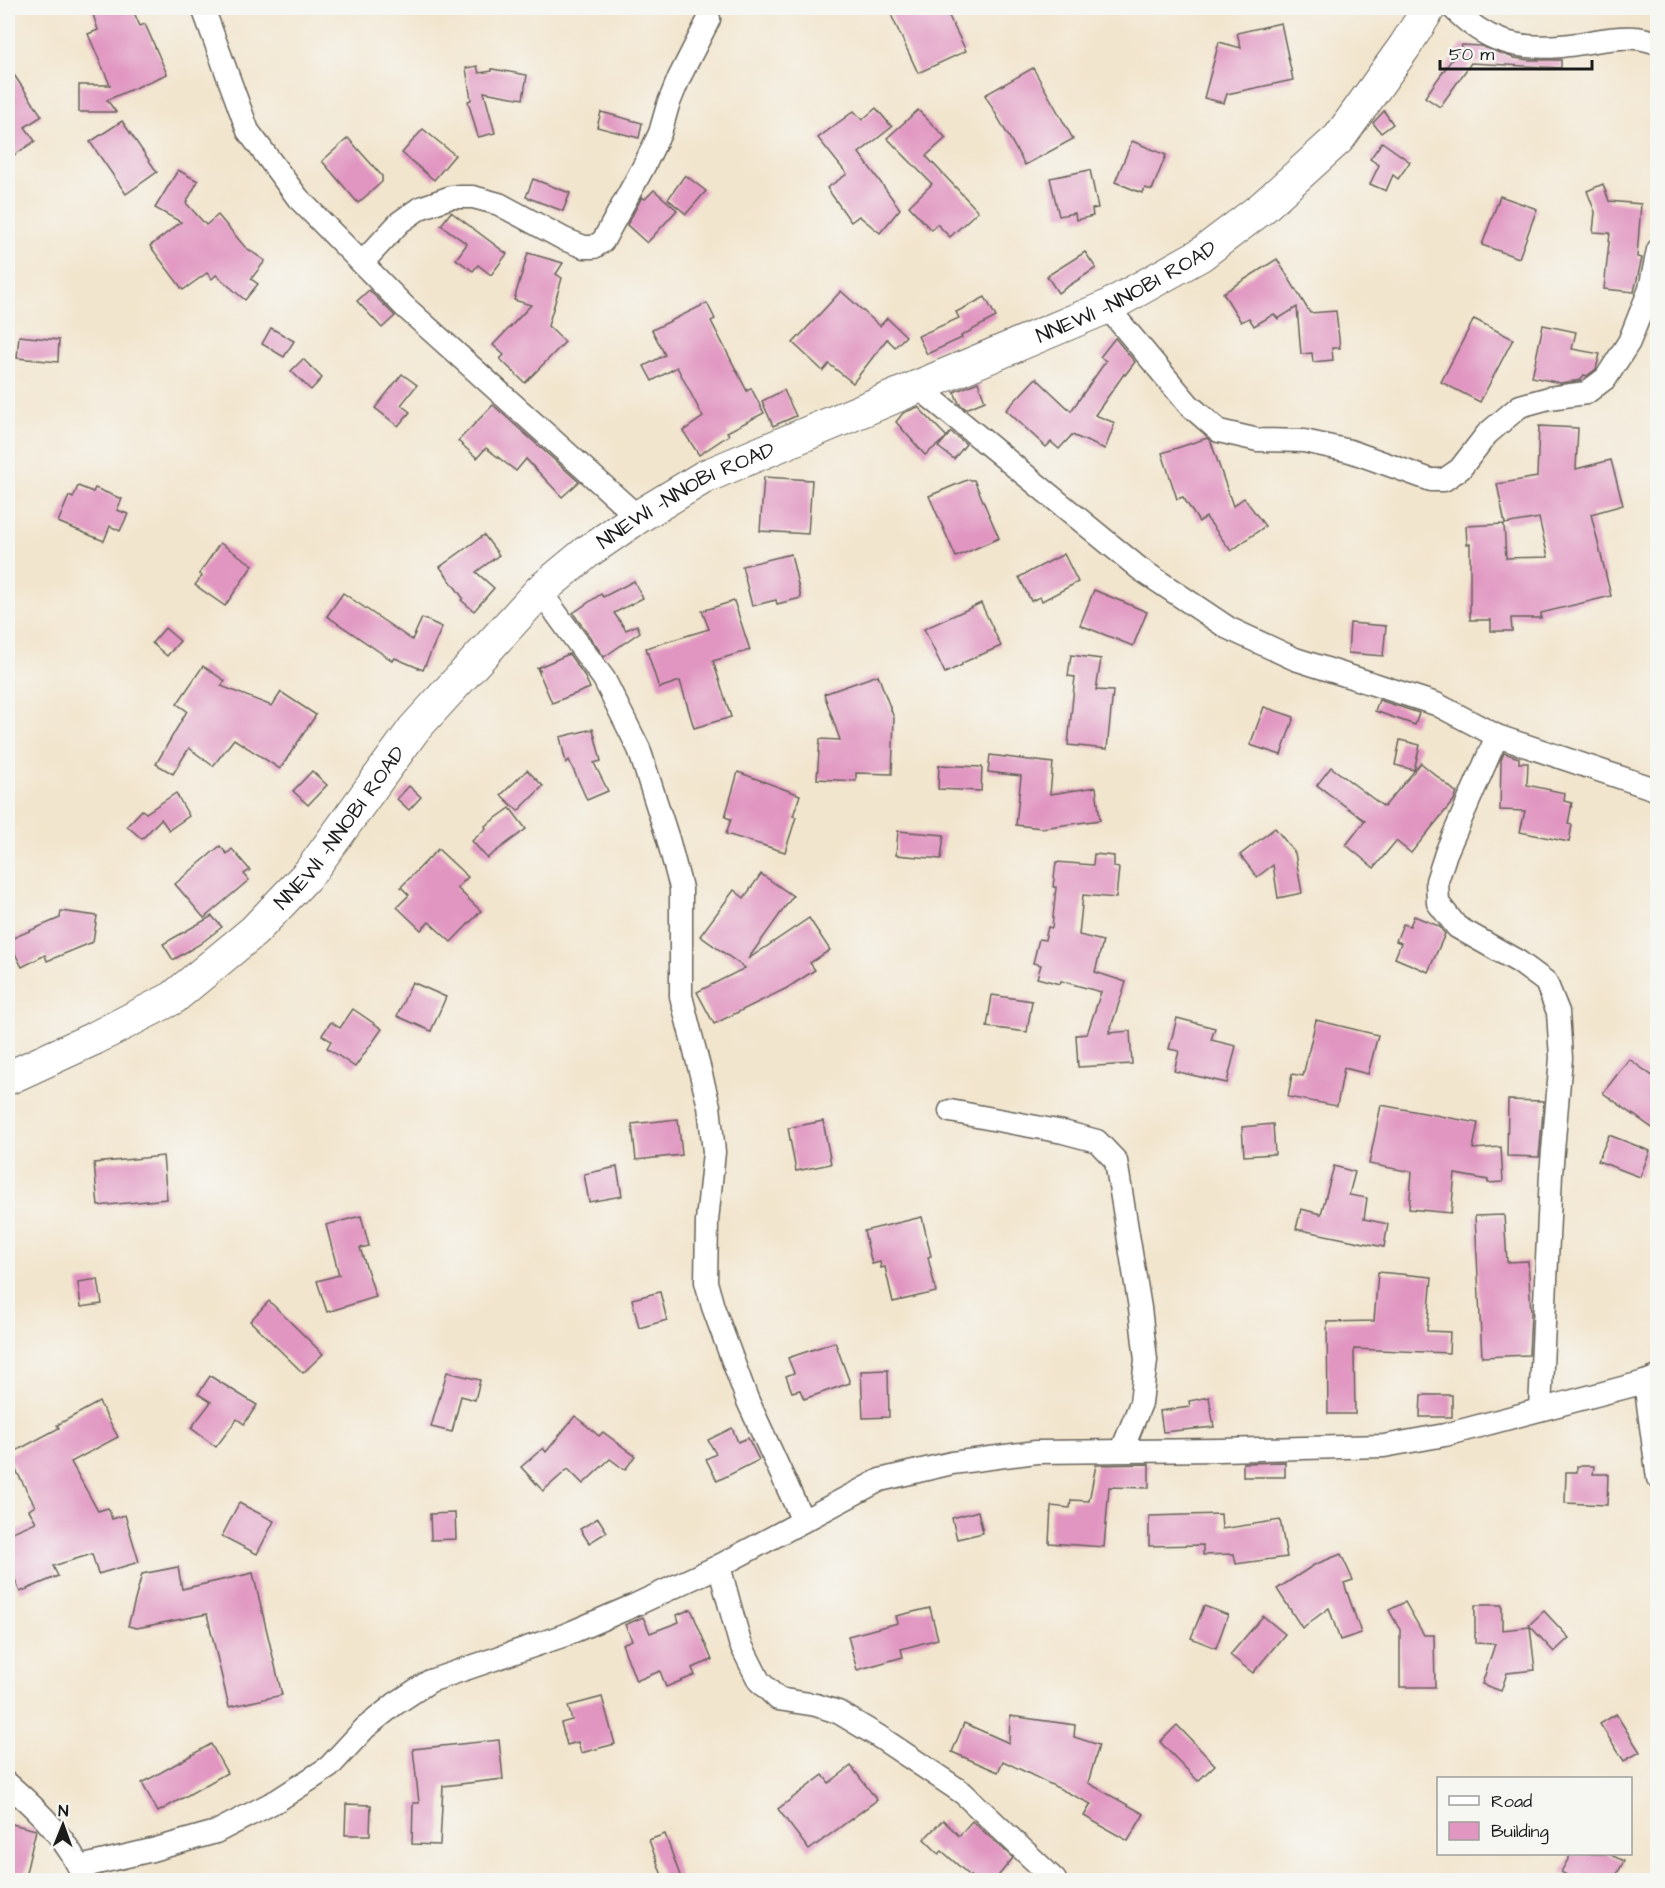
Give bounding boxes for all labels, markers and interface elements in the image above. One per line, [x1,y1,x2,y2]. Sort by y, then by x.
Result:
scale bar [1440,33,1592,71]
text: 50 m [1449,42,1494,67]
street label: NNEWI -NNOBI ROAD [1032,233,1223,350]
street label: NNEWI -NNOBI ROAD [591,435,779,556]
street label: NNEWI -NNOBI ROAD [268,740,412,916]
legend [1437,1777,1632,1855]
text: Road [1491,1789,1532,1814]
north arrow [33,1795,93,1855]
text: N [58,1800,68,1822]
text: Building [1491,1819,1549,1845]

